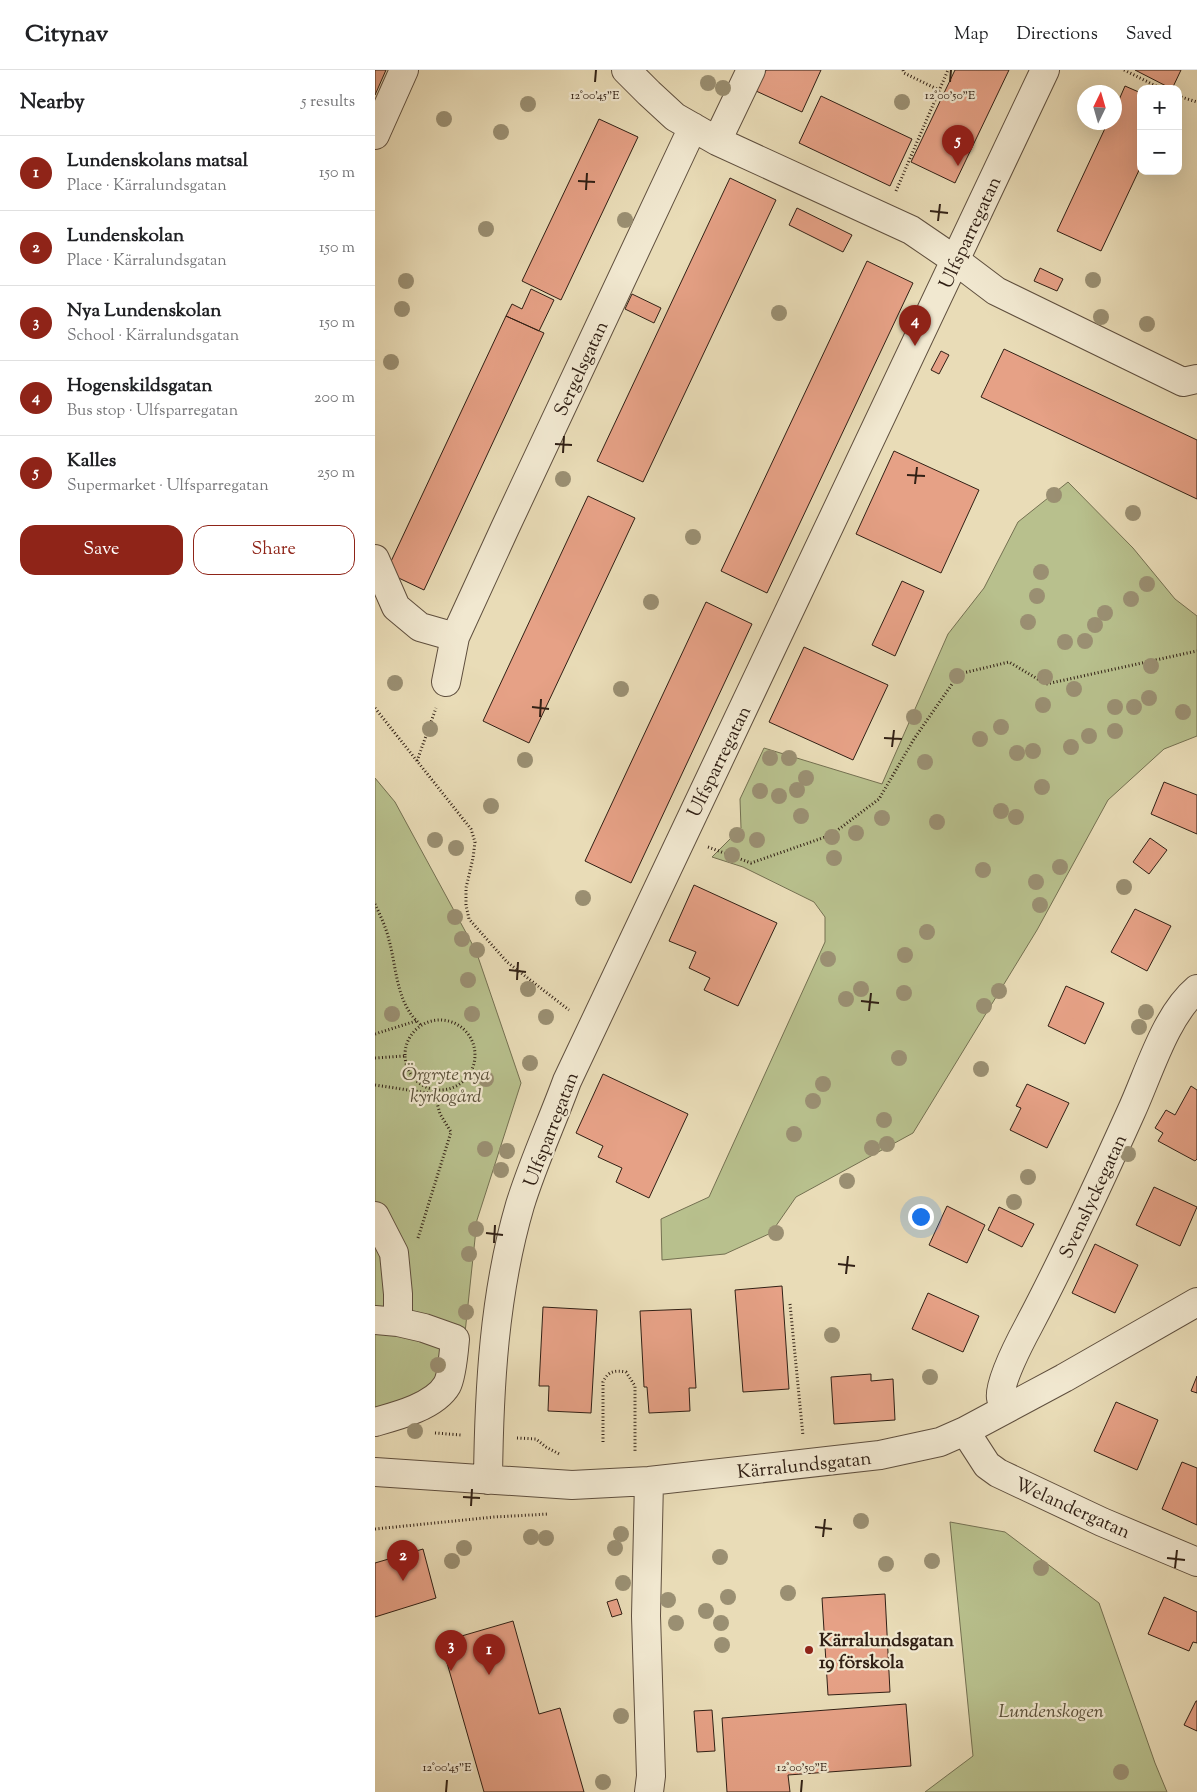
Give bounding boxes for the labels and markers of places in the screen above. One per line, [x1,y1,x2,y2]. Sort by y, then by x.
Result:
pin: 5 [942,125,974,166]
pin: 4 [899,305,931,346]
pin: 2 [387,1540,419,1581]
place label: Kärralundsgatan 19 förskola [819,1628,955,1677]
pin: 3 [435,1630,467,1671]
pin: 1 [473,1634,505,1675]
marker: Kärralundsgatan 19 förskola [803,1644,815,1656]

